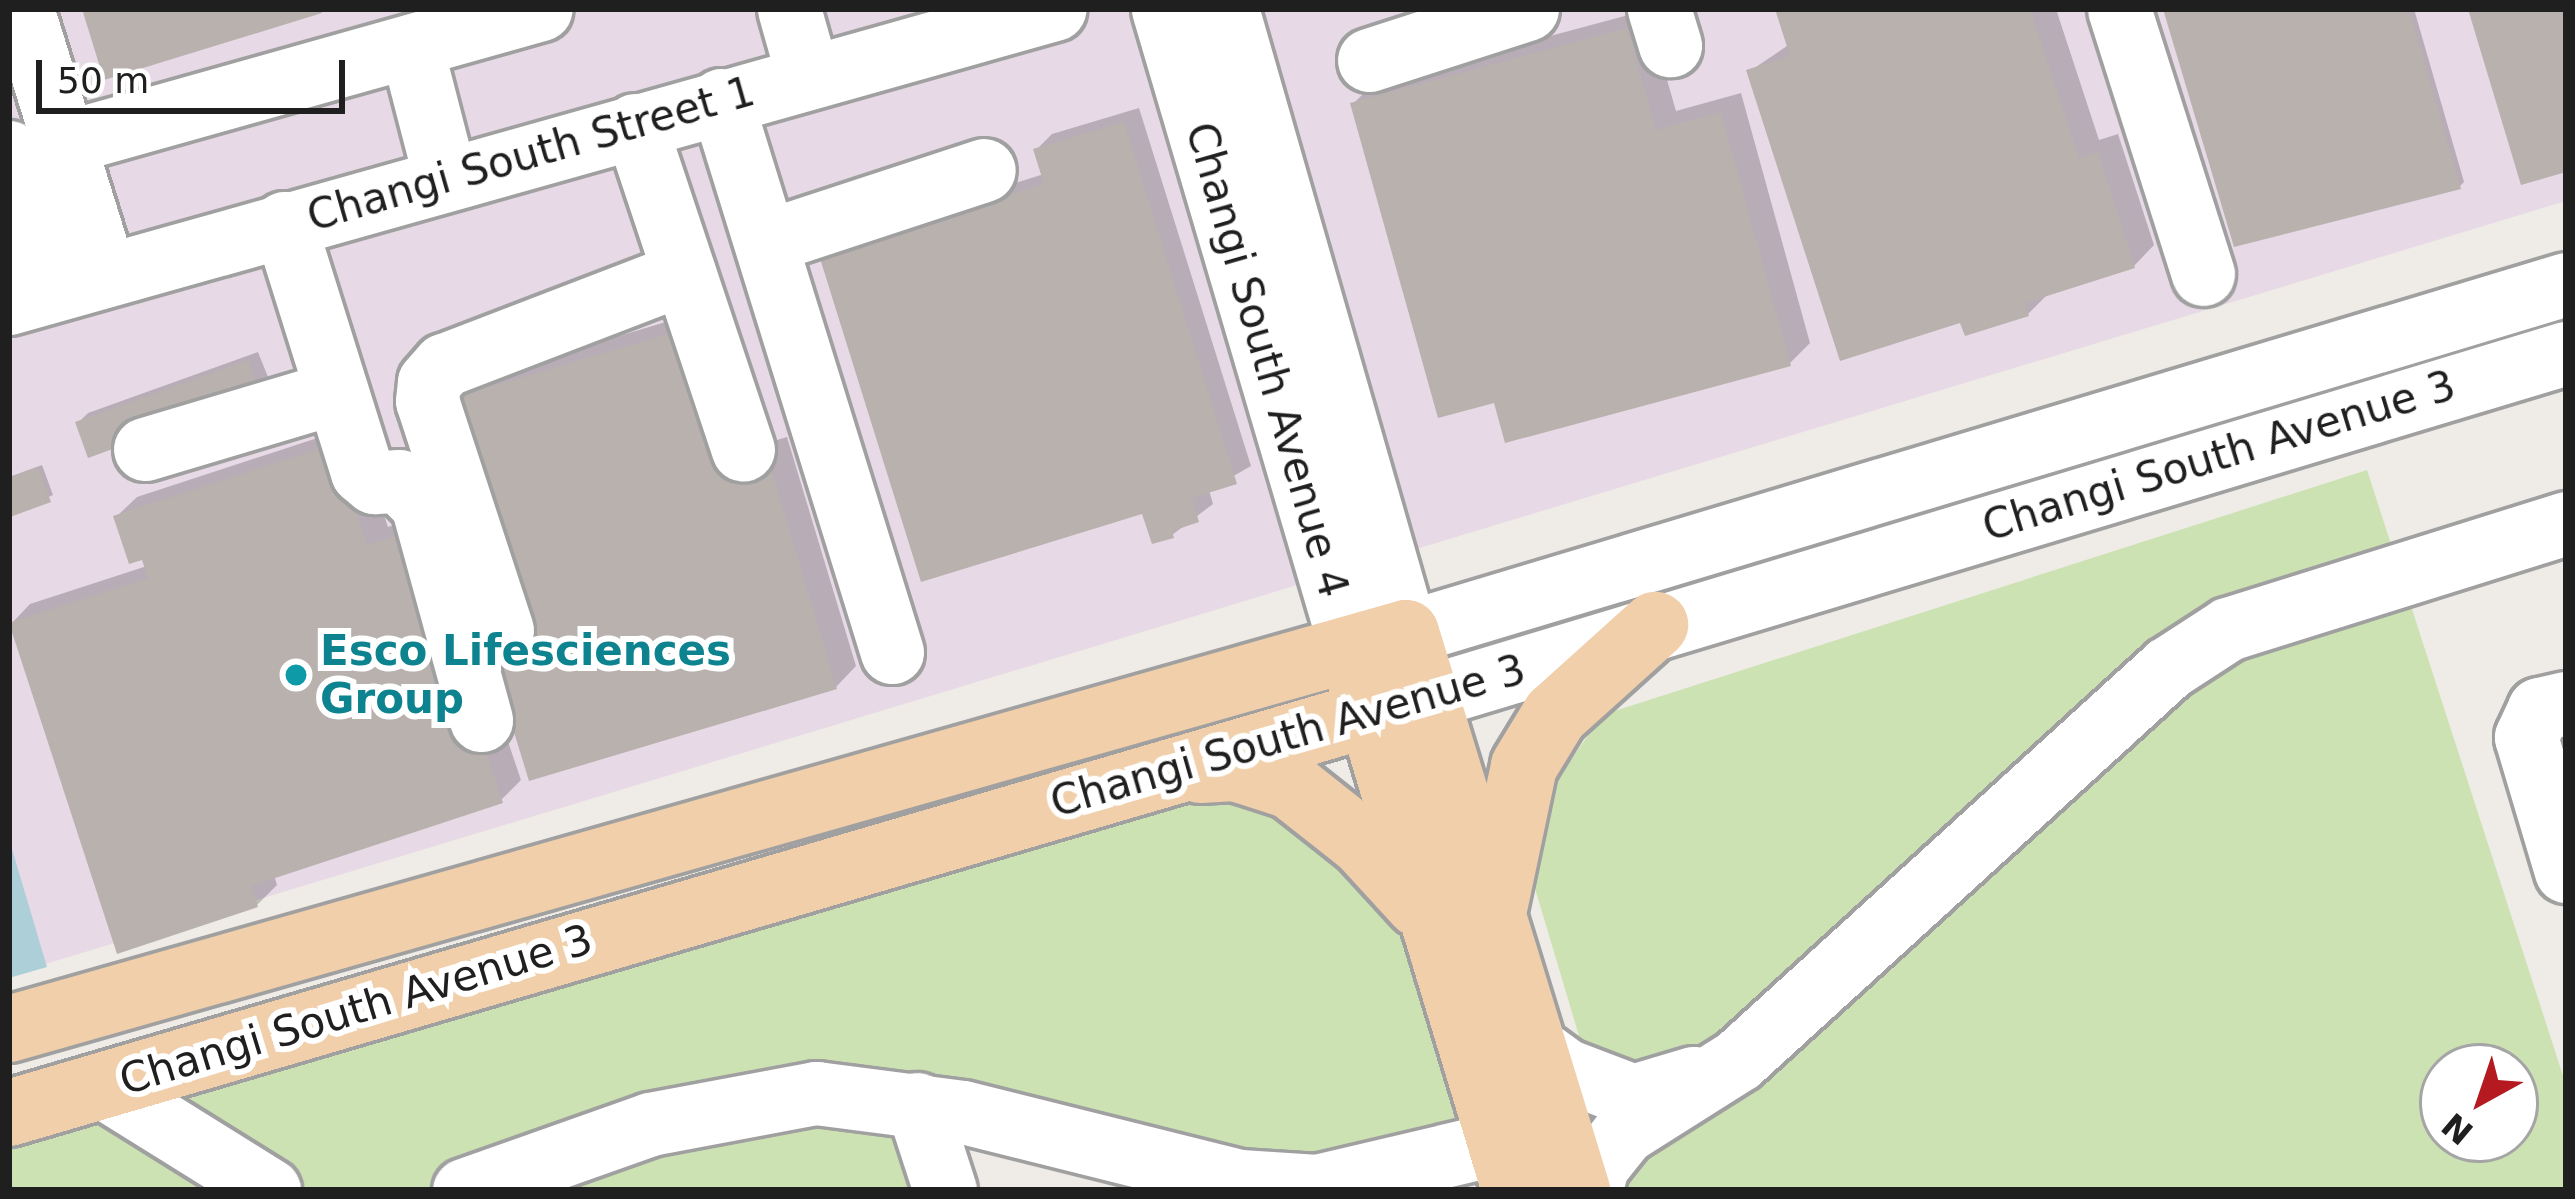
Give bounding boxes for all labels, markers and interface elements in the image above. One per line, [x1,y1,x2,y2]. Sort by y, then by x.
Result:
scale bar [42,36,351,110]
text: 50 m [57,60,149,101]
street label: Changi South Street 1 [301,66,761,242]
street label: Changi South Avenue 4 [1175,117,1359,603]
street label: Changi South Avenue 3 [1977,360,2461,552]
place label: Esco Lifesciences Group [320,626,731,724]
street label: Changi South Avenue 3 [1045,644,1531,828]
marker: Esco Lifesciences Group [283,662,309,688]
street label: Changi South Avenue 3 [114,914,598,1106]
north arrow [2419,1043,2539,1163]
text: N [2434,1105,2481,1152]

